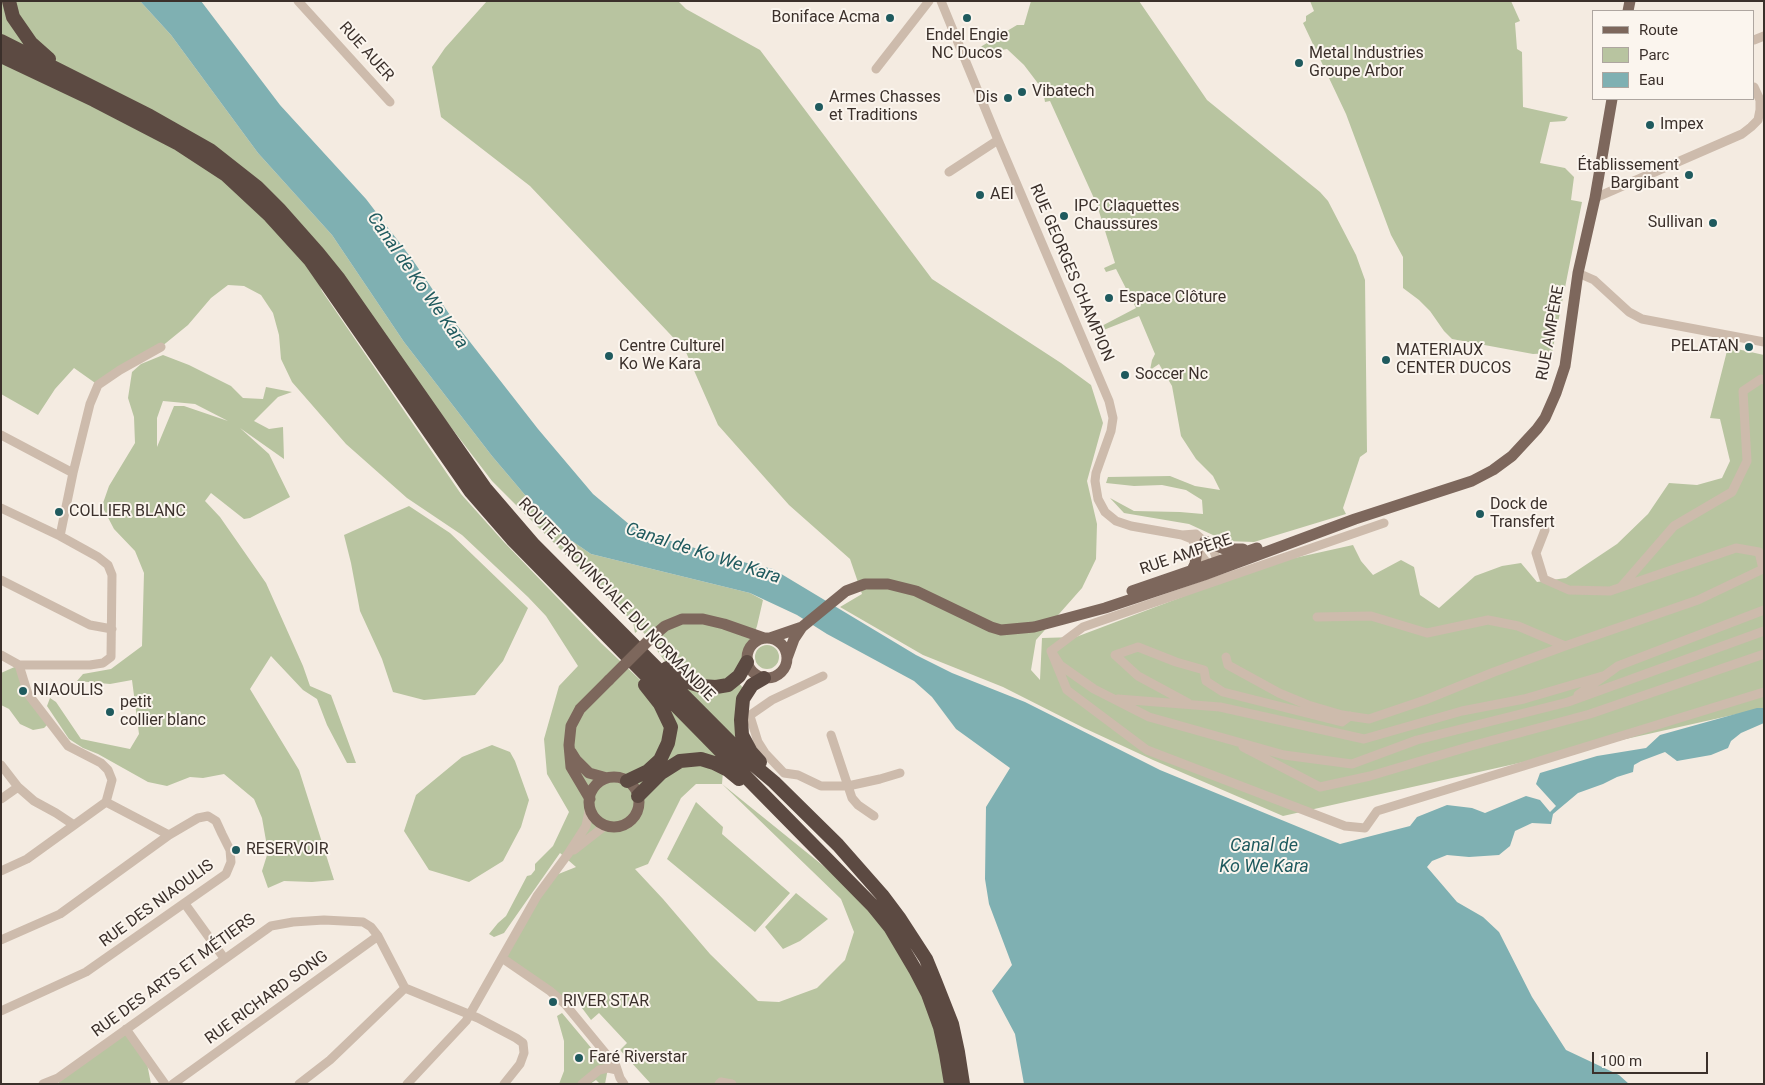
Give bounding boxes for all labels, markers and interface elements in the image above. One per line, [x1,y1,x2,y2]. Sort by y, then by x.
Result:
place label: Boniface Acma [772,8,880,28]
legend [1592,10,1755,100]
marker: Boniface Acma [884,12,896,24]
marker: Endel Engie NC Ducos [961,12,973,24]
street label: RUE AUER [334,18,398,86]
text: Route [1639,21,1678,39]
place label: Endel Engie NC Ducos [926,26,1008,64]
place label: Metal Industries Groupe Arbor [1309,44,1424,82]
text: Parc [1639,46,1669,64]
marker: Metal Industries Groupe Arbor [1293,57,1305,69]
text: Eau [1639,71,1664,89]
place label: Vibatech [1032,82,1095,102]
marker: Vibatech [1016,86,1028,98]
place label: Armes Chasses et Traditions [829,88,941,126]
place label: Dis [975,88,998,108]
marker: Dis [1002,92,1014,104]
marker: Armes Chasses et Traditions [813,101,825,113]
place label: Impex [1660,115,1704,135]
marker: Impex [1644,119,1656,131]
place label: Établissement Bargibant [1578,156,1679,194]
marker: Établissement Bargibant [1683,169,1695,181]
street label: RUE GEORGES CHAMPION [1025,181,1117,365]
place label: AEI [990,185,1014,205]
marker: AEI [974,189,986,201]
place label: IPC Claquettes Chaussures [1074,197,1179,235]
water label: Canal de Ko We Kara [362,209,472,353]
marker: IPC Claquettes Chaussures [1058,210,1070,222]
place label: Sullivan [1648,213,1703,233]
marker: Sullivan [1707,217,1719,229]
street label: RUE AMPÈRE [1533,284,1569,382]
place label: Espace Clôture [1119,288,1226,308]
marker: Espace Clôture [1103,292,1115,304]
place label: Centre Culturel Ko We Kara [619,337,725,375]
place label: PELATAN [1671,337,1739,357]
place label: MATERIAUX CENTER DUCOS [1396,341,1511,379]
marker: PELATAN [1743,341,1755,353]
marker: Centre Culturel Ko We Kara [603,350,615,362]
marker: MATERIAUX CENTER DUCOS [1380,354,1392,366]
place label: Soccer Nc [1135,365,1208,385]
marker: Soccer Nc [1119,369,1131,381]
street label: ROUTE PROVINCIALE DU NORMANDIE [514,495,718,705]
place label: Dock de Transfert [1490,495,1555,533]
place label: COLLIER BLANC [69,502,186,522]
marker: COLLIER BLANC [53,506,65,518]
marker: Dock de Transfert [1474,508,1486,520]
water label: Canal de Ko We Kara [623,519,783,589]
street label: RUE AMPÈRE [1138,530,1234,580]
place label: NIAOULIS [33,681,103,701]
marker: NIAOULIS [17,685,29,697]
place label: petit collier blanc [120,693,206,731]
marker: petit collier blanc [104,706,116,718]
water label: Canal de Ko We Kara [1219,835,1309,878]
place label: RESERVOIR [246,840,329,860]
marker: RESERVOIR [230,844,242,856]
street label: RUE DES NIAOULIS [96,856,218,952]
street label: RUE DES ARTS ET MÉTIERS [89,910,259,1042]
street label: RUE RICHARD SONG [202,947,332,1049]
place label: RIVER STAR [563,992,649,1012]
marker: RIVER STAR [547,996,559,1008]
scale bar [1595,1042,1711,1074]
place label: Faré Riverstar [589,1048,687,1068]
marker: Faré Riverstar [573,1052,585,1064]
text: 100 m [1600,1052,1642,1070]

